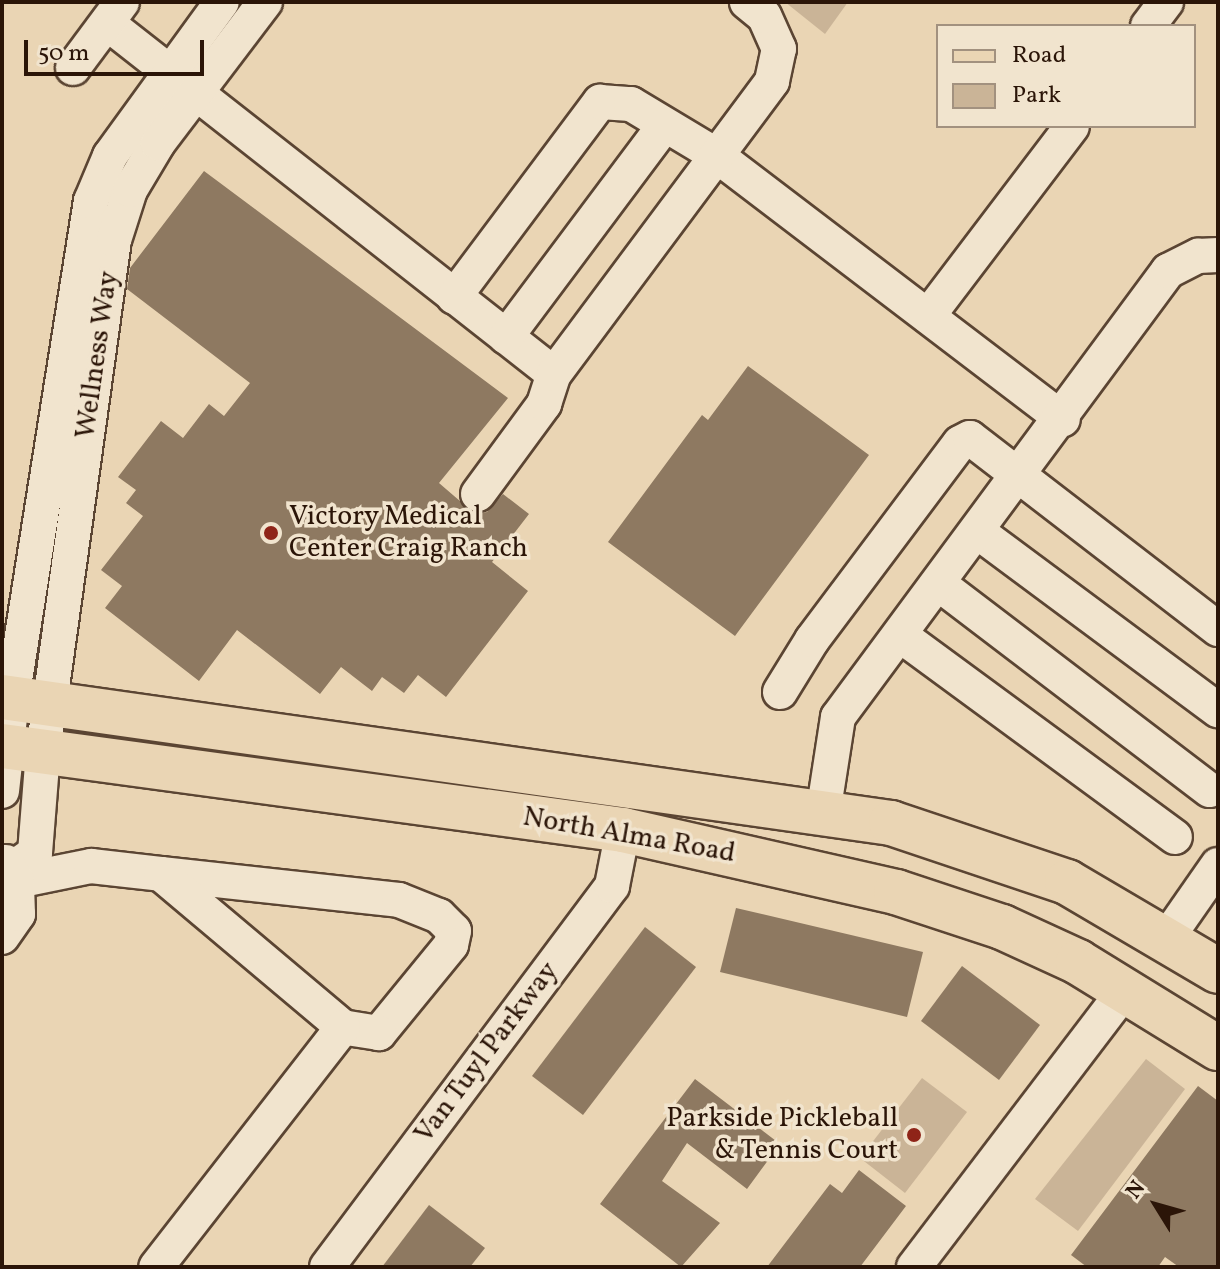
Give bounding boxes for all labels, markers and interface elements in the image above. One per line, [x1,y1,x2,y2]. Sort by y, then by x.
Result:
scale bar [28,24,208,74]
legend [936,24,1196,128]
text: 50 m [38,37,90,71]
text: Road [1012,39,1066,73]
text: Park [1012,79,1061,113]
street label: Wellness Way [70,269,126,441]
place label: Victory Medical Center Craig Ranch [289,500,528,566]
marker: Victory Medical Center Craig Ranch [260,522,282,544]
street label: North Alma Road [520,801,738,871]
street label: Van Tuyl Parkway [408,955,566,1151]
place label: Parkside Pickleball & Tennis Court [666,1102,898,1168]
marker: Parkside Pickleball & Tennis Court [905,1126,923,1144]
north arrow [1116,1165,1196,1245]
text: N [1119,1175,1154,1206]

